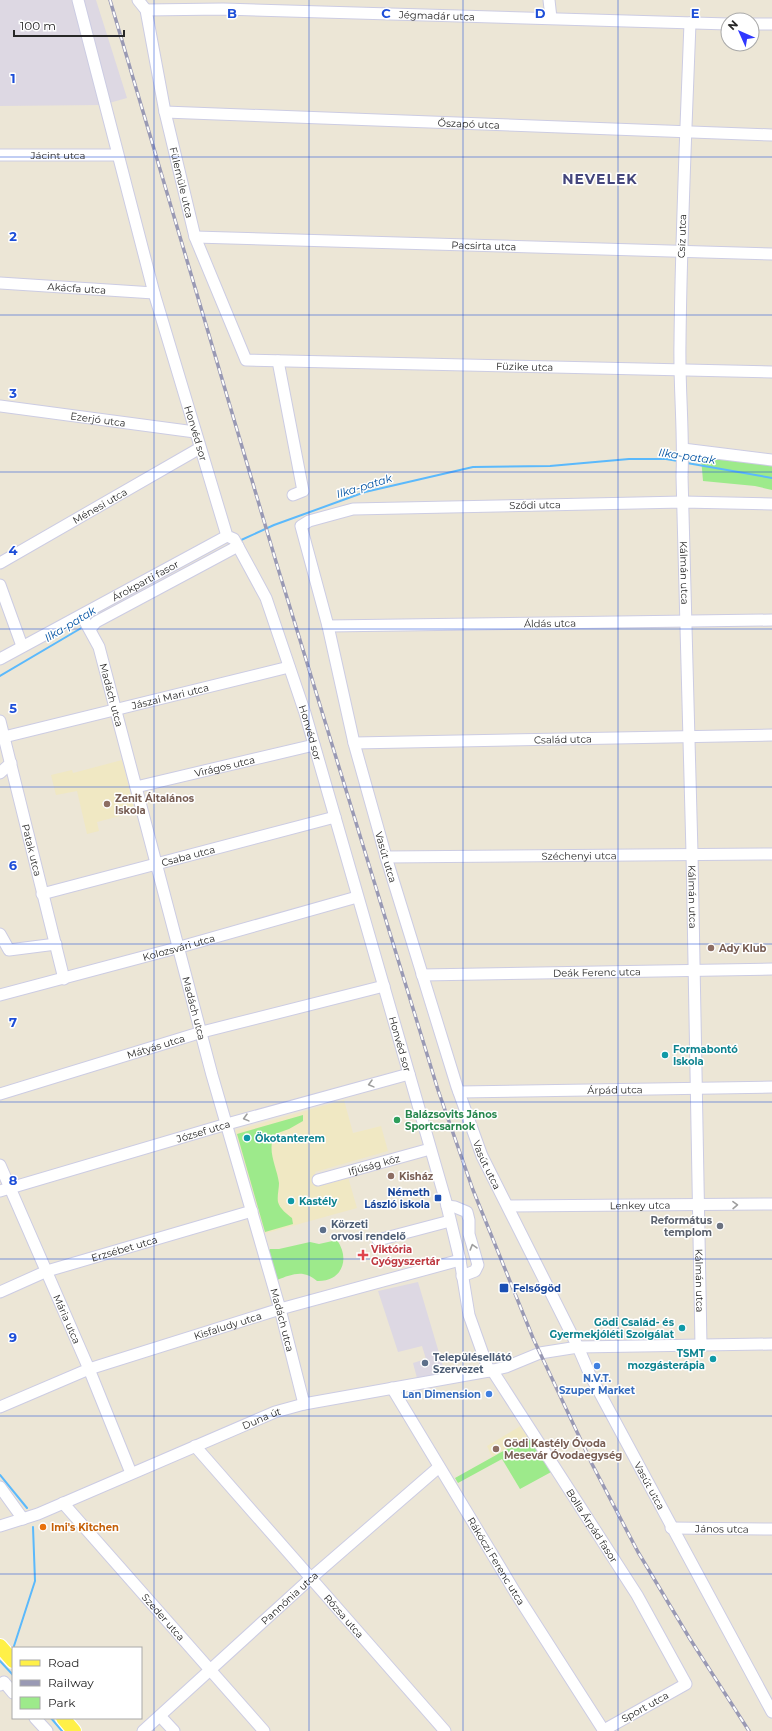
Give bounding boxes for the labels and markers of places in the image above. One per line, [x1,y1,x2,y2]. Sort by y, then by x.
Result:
place label: Zenit Általános Iskola [115,792,195,817]
marker: Zenit Általános Iskola [102,799,112,809]
place label: Ady Klub [718,942,767,955]
marker: Ady Klub [706,943,716,953]
place label: Formabontó Iskola [673,1043,738,1068]
marker: Formabontó Iskola [660,1050,670,1060]
place label: Balázsovits János Sportcsarnok [405,1108,498,1133]
marker: Balázsovits János Sportcsarnok [392,1115,402,1125]
place label: Ökotanterem [255,1132,325,1145]
marker: Ökotanterem [242,1133,252,1143]
place label: Kisház [399,1170,434,1183]
marker: Kisház [386,1171,396,1181]
place label: Németh László iskola [364,1186,430,1211]
marker: Németh László iskola [433,1193,443,1203]
place label: Kastély [299,1195,338,1208]
marker: Kastély [286,1196,296,1206]
place label: Református templom [651,1214,713,1239]
place label: Körzeti orvosi rendelő [331,1218,406,1243]
marker: Református templom [715,1221,725,1231]
marker: Körzeti orvosi rendelő [318,1225,328,1235]
place label: Viktória Gyógyszertár [370,1243,441,1268]
marker: Viktória Gyógyszertár [358,1250,368,1260]
marker: Felsőgöd [498,1282,510,1294]
place label: Felsőgöd [513,1282,561,1295]
place label: Gödi Család- és Gyermekjóléti Szolgálat [550,1316,675,1341]
marker: Gödi Család- és Gyermekjóléti Szolgálat [677,1323,687,1333]
place label: TSMT mozgásterápia [627,1347,706,1372]
place label: Településellátó Szervezet [433,1351,512,1376]
marker: TSMT mozgásterápia [708,1354,718,1364]
marker: Településellátó Szervezet [420,1358,430,1368]
marker: N.V.T. Szuper Market [592,1361,602,1371]
place label: N.V.T. Szuper Market [559,1372,636,1397]
place label: Lan Dimension [402,1388,481,1401]
marker: Lan Dimension [484,1389,494,1399]
place label: Gödi Kastély Óvoda Mesevár Óvodaegység [504,1437,622,1462]
marker: Gödi Kastély Óvoda Mesevár Óvodaegység [491,1444,501,1454]
place label: Imi's Kitchen [51,1521,119,1534]
marker: Imi's Kitchen [38,1522,48,1532]

